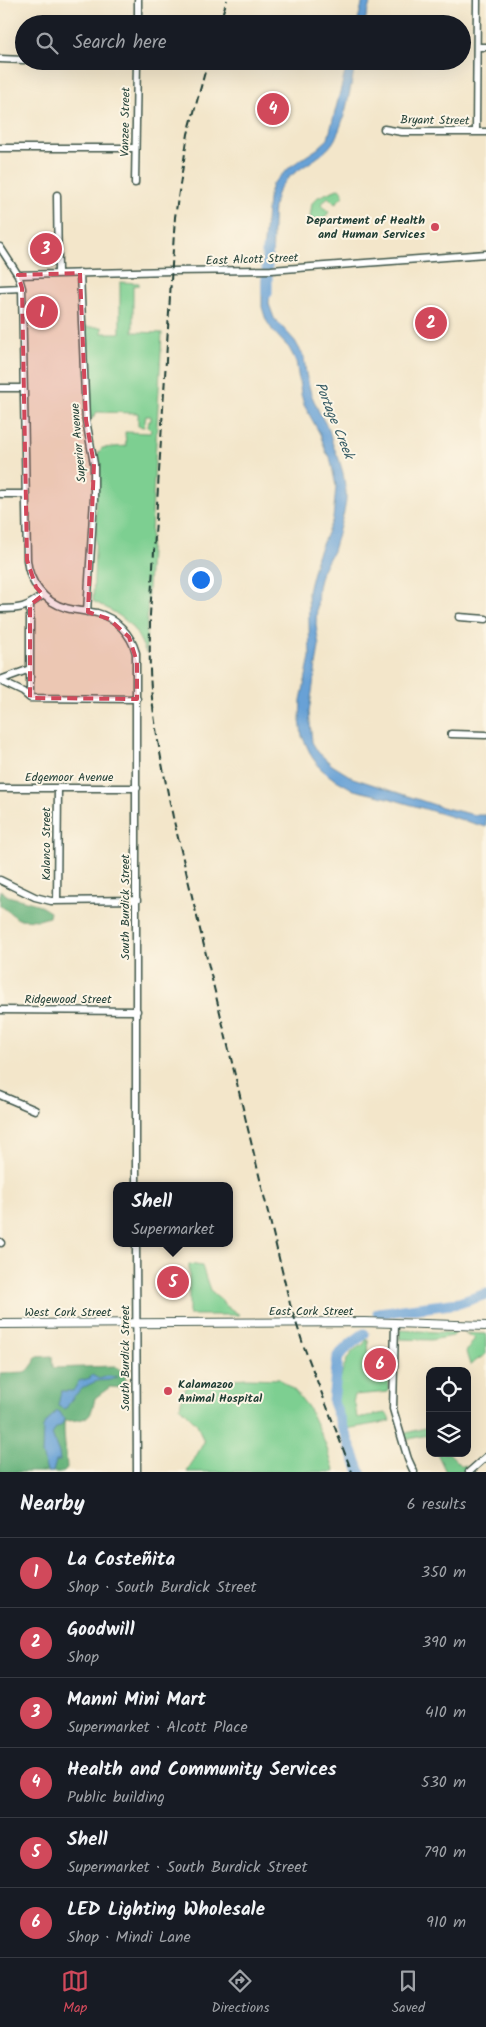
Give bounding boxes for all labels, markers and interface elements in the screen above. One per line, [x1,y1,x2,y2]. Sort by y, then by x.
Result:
search box [15,15,471,70]
text: Search here [73,28,167,58]
icon: search [33,29,61,57]
street label: Vanzee Street [115,87,136,157]
pin: 4 [257,90,289,128]
street label: Bryant Street [400,110,470,131]
place label: Department of Health and Human Services [306,211,425,244]
marker: Department of Health and Human Services [429,221,441,233]
pin: 3 [30,230,62,268]
street label: East Alcott Street [205,248,299,271]
pin: 1 [26,293,58,331]
pin: 2 [415,304,447,342]
water label: Portage Creek [309,379,360,464]
street label: Superior Avenue [66,402,91,483]
your location [188,567,214,593]
street label: Edgemoor Avenue [25,768,114,787]
street label: Kalanco Street [37,807,56,881]
street label: South Burdick Street [116,854,135,960]
street label: Ridgewood Street [24,990,112,1009]
popup [113,1182,233,1247]
text: Shell [132,1187,172,1217]
text: Supermarket [132,1217,214,1242]
pin: 5 [157,1263,189,1301]
street label: East Cork Street [269,1302,354,1321]
street label: West Cork Street [25,1303,112,1322]
street label: South Burdick Street [116,1305,135,1411]
pin: 6 [364,1345,396,1383]
map controls [426,1367,471,1457]
button: locate [426,1367,471,1412]
place label: Kalamazoo Animal Hospital [178,1375,263,1408]
marker: Kalamazoo Animal Hospital [162,1385,174,1397]
button: layers [426,1412,471,1457]
text: Nearby [20,1488,85,1521]
text: 6 results [407,1492,466,1517]
text: La Costeñita [67,1545,175,1575]
text: 1 [34,1560,38,1585]
text: 350 m [421,1560,466,1585]
text: Shop · South Burdick Street [67,1575,257,1600]
text: Goodwill [67,1615,134,1645]
text: 2 [31,1630,41,1655]
text: 390 m [422,1630,466,1655]
text: Shop [67,1645,99,1670]
text: Manni Mini Mart [67,1685,206,1715]
text: 3 [32,1700,40,1725]
text: 410 m [425,1700,466,1725]
text: Supermarket · Alcott Place [67,1715,248,1740]
text: Health and Community Services [67,1755,337,1785]
text: 4 [32,1770,40,1795]
text: 530 m [421,1770,466,1795]
text: Public building [67,1785,165,1810]
text: Shell [67,1825,108,1855]
text: 5 [32,1840,40,1865]
text: 790 m [424,1840,466,1865]
text: Supermarket · South Burdick Street [67,1855,308,1880]
text: LED Lighting Wholesale [67,1895,265,1925]
text: 6 [32,1910,40,1935]
text: 910 m [426,1910,466,1935]
text: Shop · Mindi Lane [67,1925,191,1950]
tab: Map [61,1967,89,2019]
tab: Directions [211,1967,269,2019]
tab: Saved [392,1967,425,2019]

